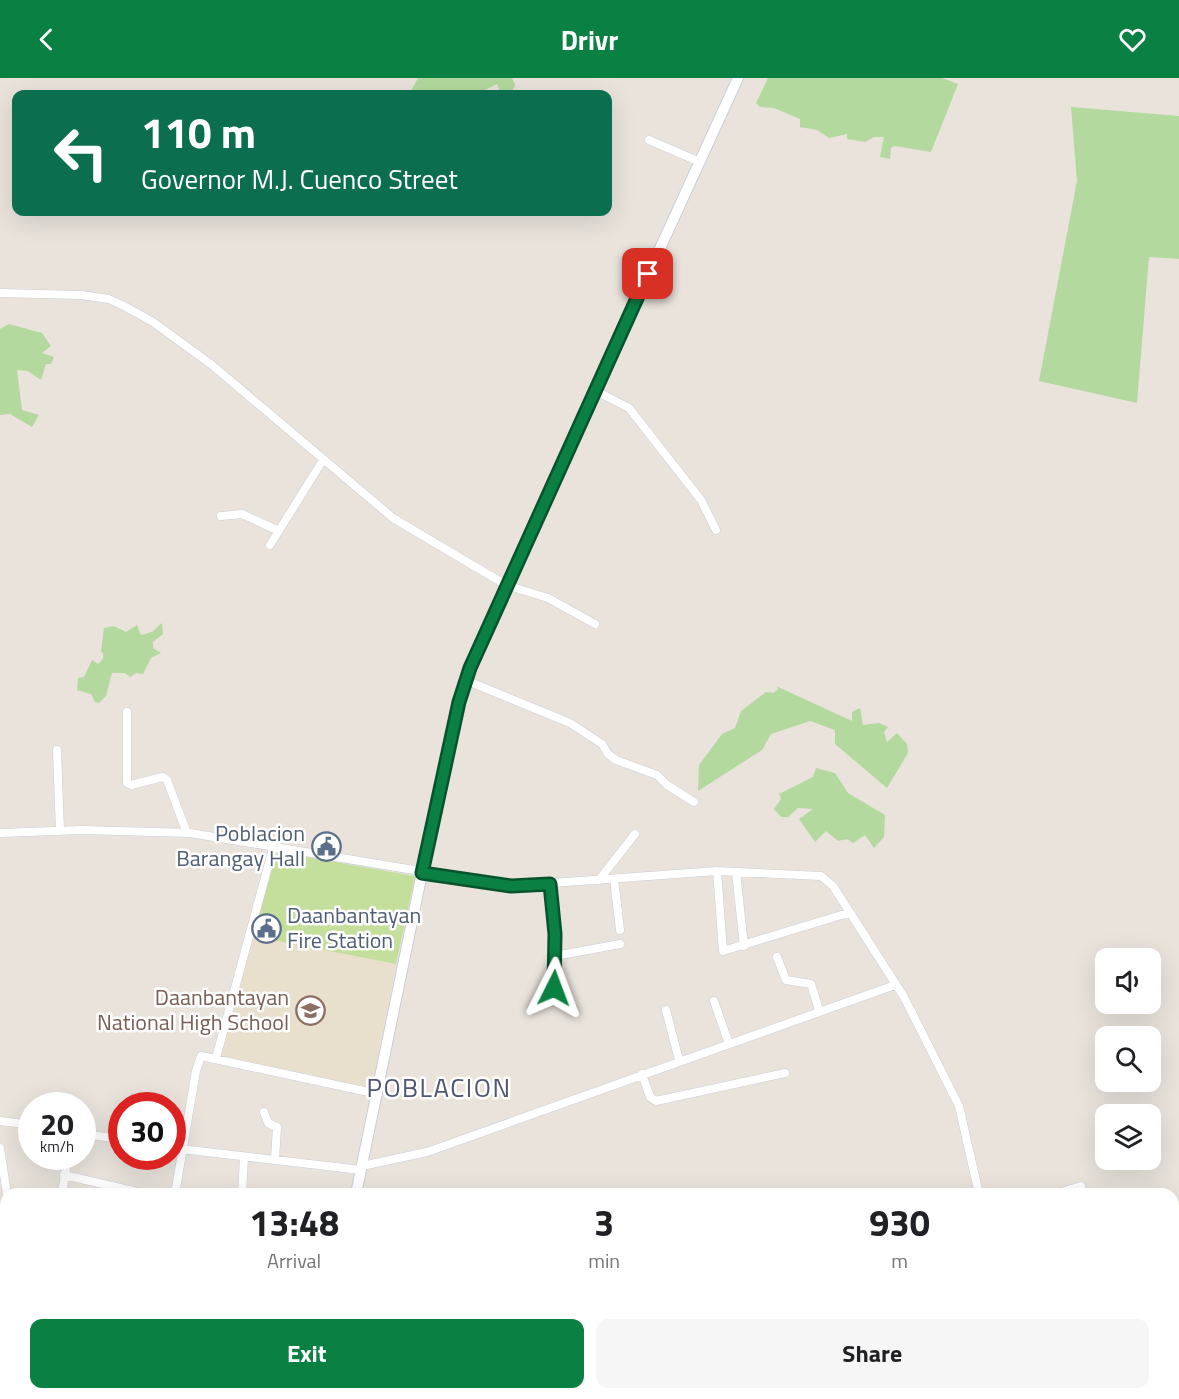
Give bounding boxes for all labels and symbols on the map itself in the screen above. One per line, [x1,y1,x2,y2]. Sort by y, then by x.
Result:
pin [622,248,673,299]
place label: Poblacion Barangay Hall [176,816,305,875]
public building icon: Poblacion Barangay Hall [310,830,342,862]
place label: Daanbantayan Fire Station [287,898,421,957]
public building icon: Daanbantayan Fire Station [250,912,282,944]
position arrow [522,956,586,1020]
place label: Daanbantayan National High School [97,980,289,1039]
school or university icon: Daanbantayan National High School [294,994,326,1026]
district label: POBLACION [366,1068,512,1107]
speed limit sign: 30 [108,1092,186,1170]

